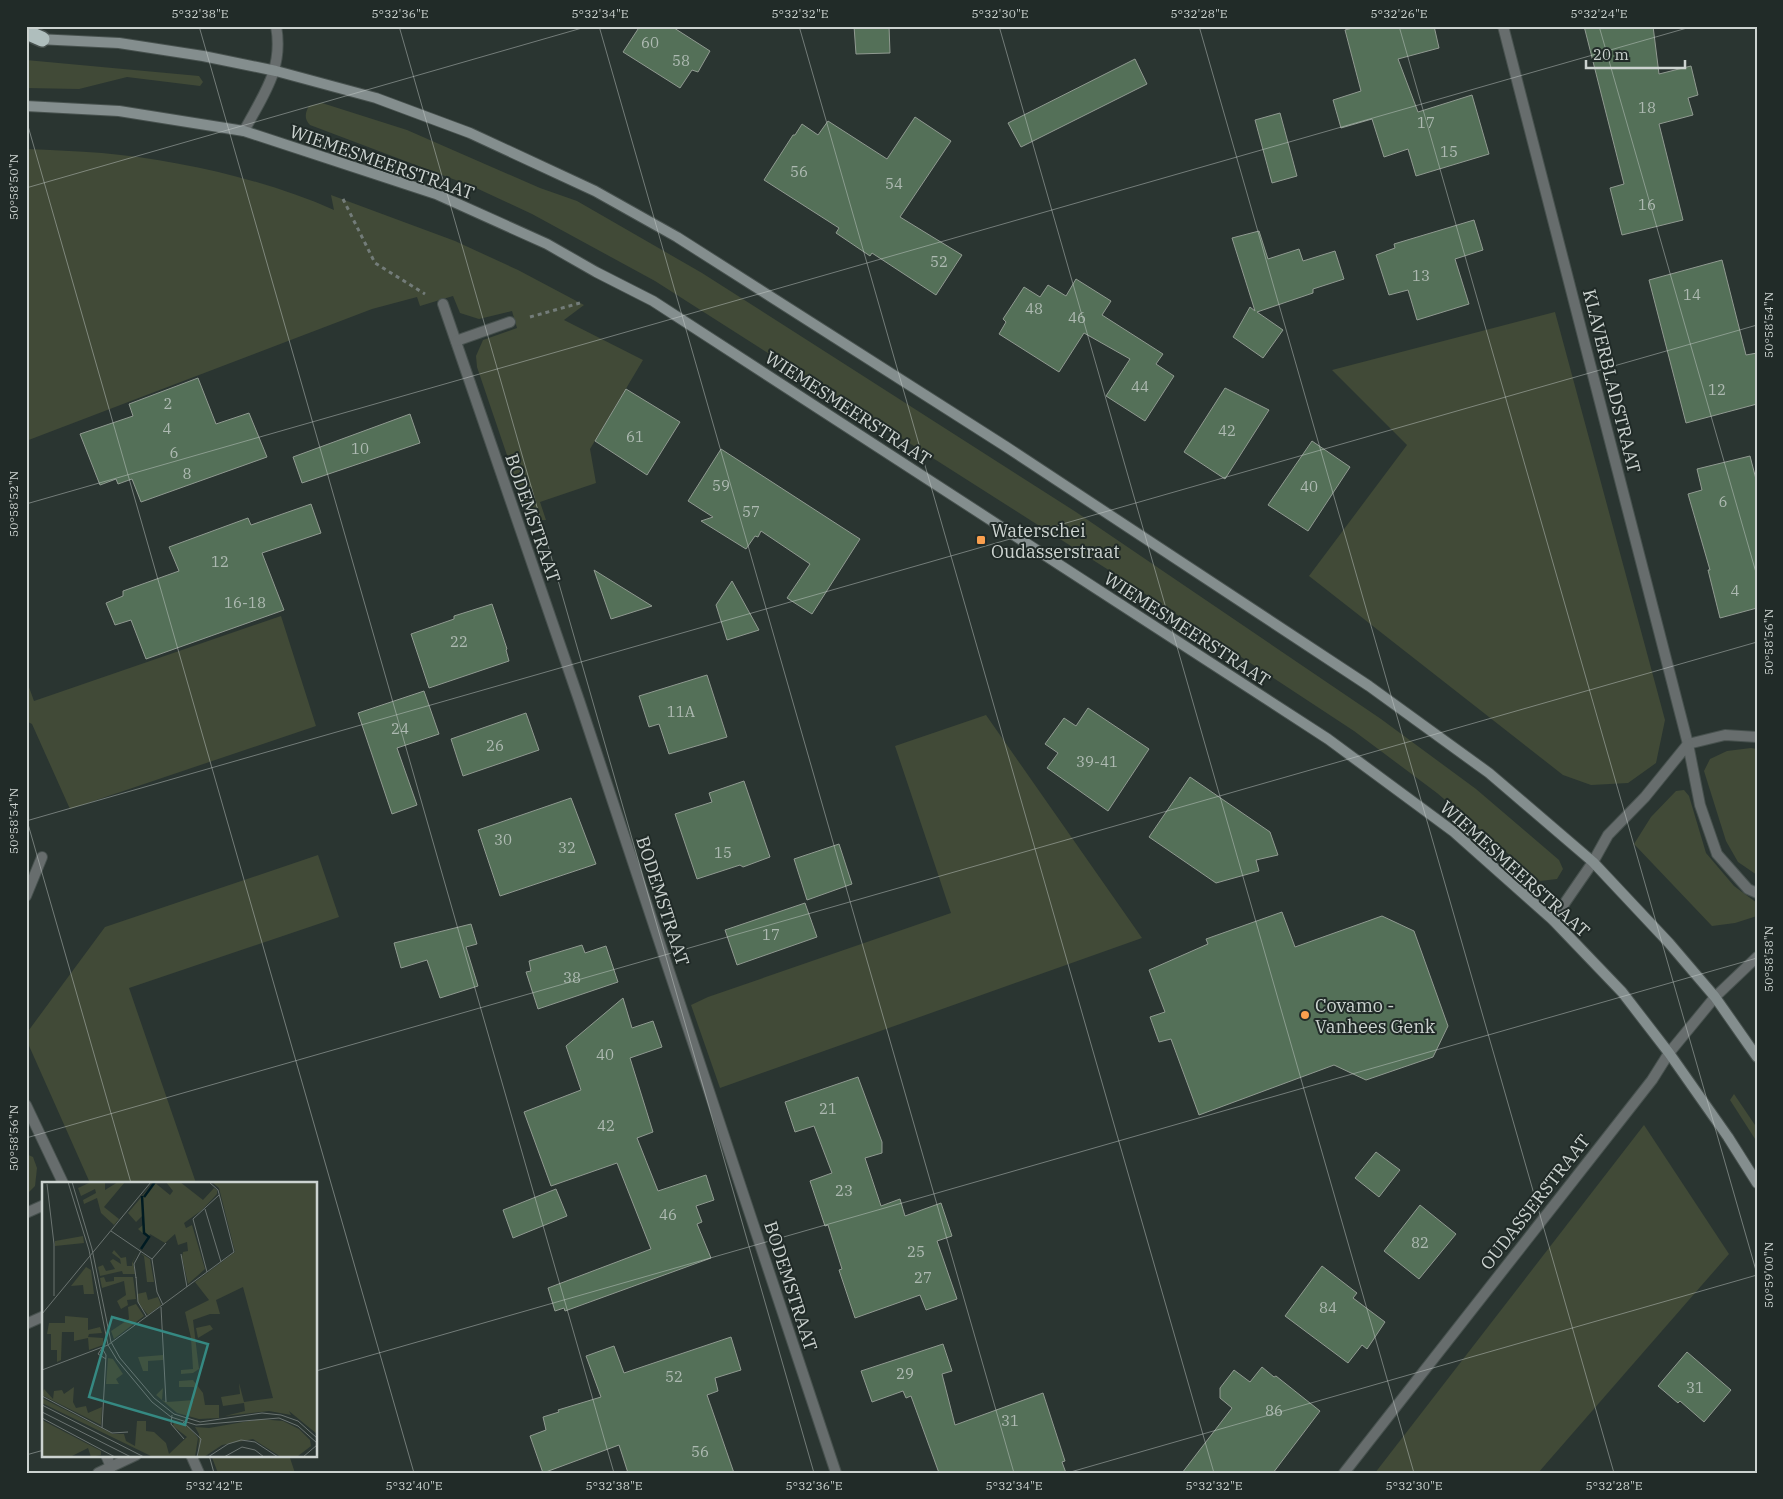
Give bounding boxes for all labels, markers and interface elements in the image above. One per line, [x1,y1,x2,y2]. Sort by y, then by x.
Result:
text: 5°32'38"E [171,6,229,21]
text: 5°32'36"E [371,6,429,21]
text: 5°32'34"E [571,6,629,21]
text: 5°32'32"E [771,6,829,21]
text: 5°32'30"E [971,6,1029,21]
text: 5°32'28"E [1170,6,1228,21]
text: 5°32'26"E [1370,6,1428,21]
text: 5°32'24"E [1570,6,1628,21]
house number: 60 [641,33,659,52]
scale bar [1586,38,1684,70]
text: 20 m [1593,45,1629,64]
house number: 58 [672,51,690,70]
house number: 18 [1638,98,1656,117]
house number: 17 [1417,113,1435,132]
street label: WIEMESMEERSTRAAT [287,120,478,205]
house number: 15 [1440,142,1458,161]
text: 50°58'50"N [6,154,21,220]
house number: 56 [790,162,808,181]
house number: 54 [885,174,903,193]
house number: 16 [1638,195,1656,214]
house number: 52 [930,252,948,271]
house number: 13 [1412,266,1430,285]
house number: 14 [1683,285,1701,304]
street label: KLAVERBLADSTRAAT [1578,287,1646,476]
text: 50°58'54"N [1761,292,1776,358]
house number: 48 [1025,299,1043,318]
house number: 46 [1068,308,1086,327]
street label: WIEMESMEERSTRAAT [760,346,936,471]
house number: 44 [1131,377,1149,396]
house number: 12 [1708,380,1726,399]
house number: 2 [163,394,173,413]
house number: 4 [162,419,172,438]
house number: 42 [1218,421,1236,440]
house number: 61 [626,427,644,446]
house number: 10 [351,439,369,458]
house number: 6 [169,443,179,462]
street label: BODEMSTRAAT [500,450,566,586]
house number: 8 [182,464,192,483]
text: 50°58'52"N [6,471,21,537]
house number: 59 [712,476,730,495]
house number: 40 [1300,477,1318,496]
house number: 6 [1718,492,1728,511]
house number: 57 [742,502,760,521]
place label: Waterschei Oudasserstraat [991,519,1120,563]
marker: Waterschei Oudasserstraat [975,534,987,546]
house number: 12 [211,552,229,571]
street label: WIEMESMEERSTRAAT [1099,567,1275,692]
house number: 4 [1730,581,1740,600]
house number: 16-18 [224,593,266,612]
text: 50°58'56"N [1761,609,1776,675]
house number: 22 [450,632,468,651]
house number: 11A [667,702,696,721]
house number: 24 [391,719,409,738]
house number: 26 [486,736,504,755]
house number: 39-41 [1076,752,1118,771]
text: 50°58'54"N [6,788,21,854]
street label: WIEMESMEERSTRAAT [1435,796,1595,943]
house number: 30 [494,830,512,849]
street label: BODEMSTRAAT [631,833,695,969]
house number: 32 [558,838,576,857]
house number: 15 [714,843,732,862]
house number: 17 [762,925,780,944]
text: 50°58'58"N [1761,926,1776,992]
house number: 38 [563,968,581,987]
place label: Covamo - Vanhees Genk [1315,994,1436,1038]
marker: Covamo - Vanhees Genk [1299,1009,1311,1021]
house number: 40 [596,1045,614,1064]
house number: 21 [819,1099,837,1118]
text: 50°58'56"N [6,1105,21,1171]
house number: 42 [597,1116,615,1135]
street label: OUDASSERSTRAAT [1475,1130,1595,1274]
house number: 23 [835,1181,853,1200]
inset map [42,1182,318,1456]
house number: 46 [659,1205,677,1224]
street label: BODEMSTRAAT [759,1218,823,1354]
house number: 82 [1411,1233,1429,1252]
house number: 25 [907,1242,925,1261]
text: 50°59'00"N [1761,1242,1776,1308]
house number: 27 [914,1268,932,1287]
house number: 84 [1319,1298,1337,1317]
house number: 29 [896,1364,914,1383]
house number: 52 [665,1367,683,1386]
house number: 31 [1686,1378,1704,1397]
house number: 86 [1265,1401,1283,1420]
house number: 31 [1001,1411,1019,1430]
house number: 56 [691,1442,709,1461]
text: 5°32'42"E [185,1478,243,1493]
text: 5°32'40"E [385,1478,443,1493]
text: 5°32'38"E [585,1478,643,1493]
text: 5°32'36"E [785,1478,843,1493]
text: 5°32'34"E [985,1478,1043,1493]
text: 5°32'32"E [1185,1478,1243,1493]
text: 5°32'30"E [1385,1478,1443,1493]
text: 5°32'28"E [1585,1478,1643,1493]

